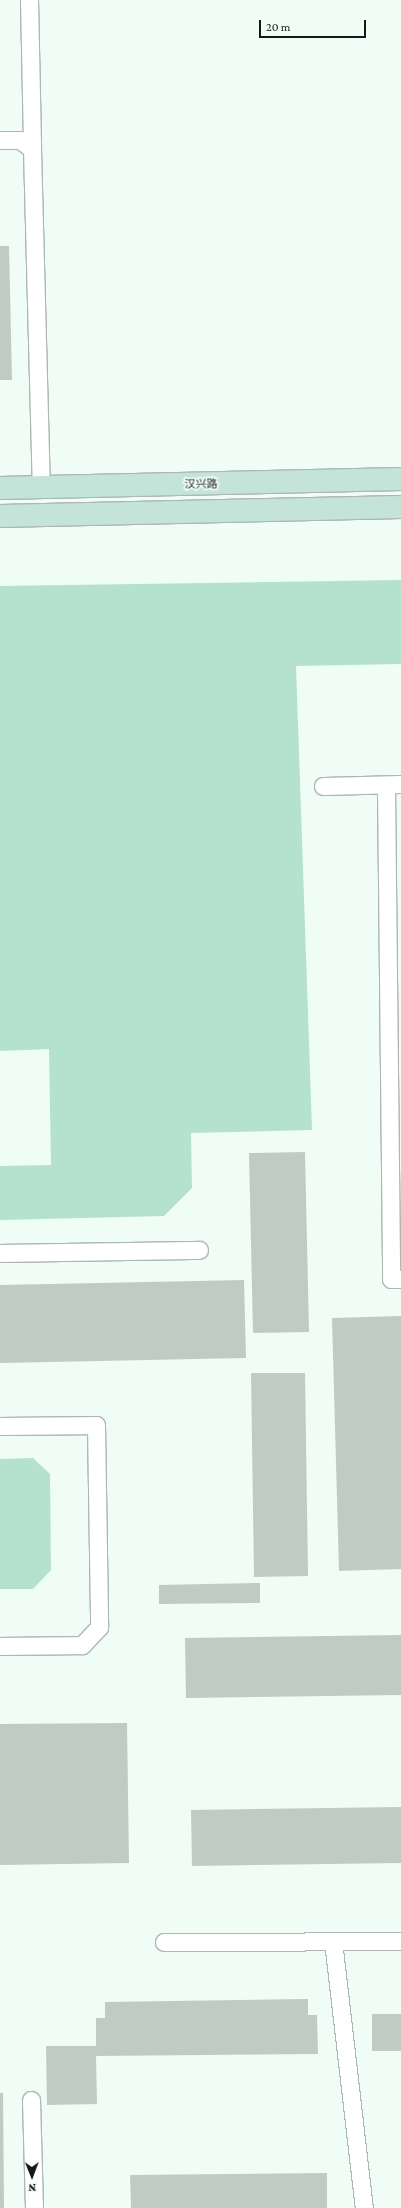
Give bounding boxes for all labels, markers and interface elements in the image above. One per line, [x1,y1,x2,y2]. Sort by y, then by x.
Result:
scale bar [261,12,368,38]
text: 20 m [266,20,290,34]
street label: 汉兴路 [184,477,218,491]
north arrow [12,2156,52,2196]
text: N [28,2182,36,2194]

